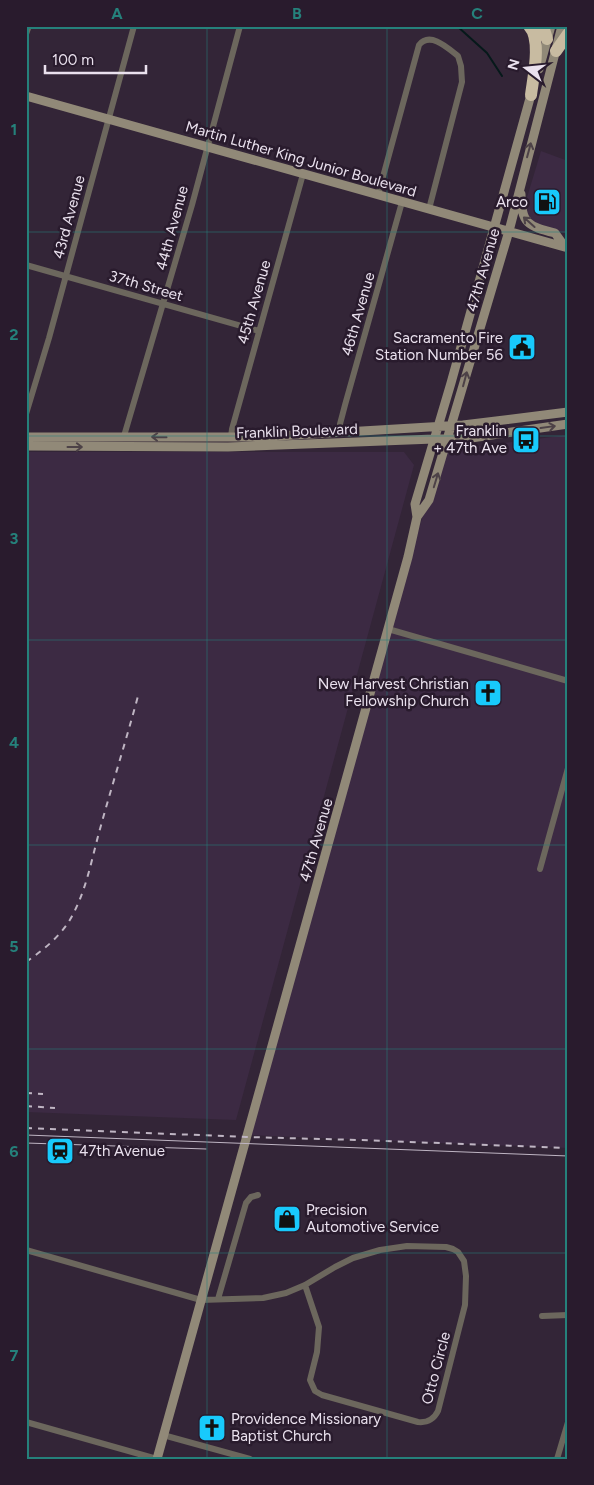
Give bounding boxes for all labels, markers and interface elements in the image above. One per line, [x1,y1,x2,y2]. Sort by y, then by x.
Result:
text: A [111,4,123,23]
text: B [292,4,302,23]
text: C [471,4,483,23]
scale bar [45,42,146,74]
north arrow [502,42,552,92]
text: 100 m [52,51,94,69]
text: N [504,57,524,72]
street label: Martin Luther King Junior Boulevard [183,117,419,201]
text: 1 [11,120,17,139]
one-way arrow [525,142,534,158]
street label: 43rd Avenue [49,173,89,261]
street label: 44th Avenue [152,184,192,272]
fuel station icon: Arco [532,187,562,217]
place label: Arco [496,193,528,211]
one-way arrow [523,216,536,228]
street label: 47th Avenue [463,226,503,314]
street label: 45th Avenue [233,258,275,346]
street label: 37th Street [107,267,185,305]
street label: 46th Avenue [337,270,379,358]
text: 2 [9,325,19,344]
place label: Sacramento Fire Station Number 56 [375,329,503,364]
public building icon: Sacramento Fire Station Number 56 [507,332,537,362]
one-way arrow [460,371,470,387]
street label: Franklin Boulevard [236,420,358,442]
place label: Franklin + 47th Ave [433,422,507,457]
one-way arrow [540,422,556,432]
bus stop icon: Franklin + 47th Ave [511,425,541,455]
one-way arrow [152,432,168,441]
one-way arrow [66,442,83,452]
one-way arrow [431,472,441,488]
text: 3 [10,529,19,548]
place label: New Harvest Christian Fellowship Church [318,675,469,710]
church icon: New Harvest Christian Fellowship Church [473,678,503,708]
text: 4 [9,733,19,752]
street label: 47th Avenue [296,796,336,884]
text: 5 [9,937,19,956]
station icon: 47th Avenue [45,1136,75,1166]
text: 6 [9,1142,19,1161]
place label: 47th Avenue [79,1142,165,1160]
place label: Precision Automotive Service [306,1201,439,1236]
shop icon: Precision Automotive Service [272,1204,302,1234]
street label: Otto Circle [418,1330,454,1406]
text: 7 [10,1346,19,1365]
place label: Providence Missionary Baptist Church [231,1410,381,1445]
church icon: Providence Missionary Baptist Church [197,1413,227,1443]

